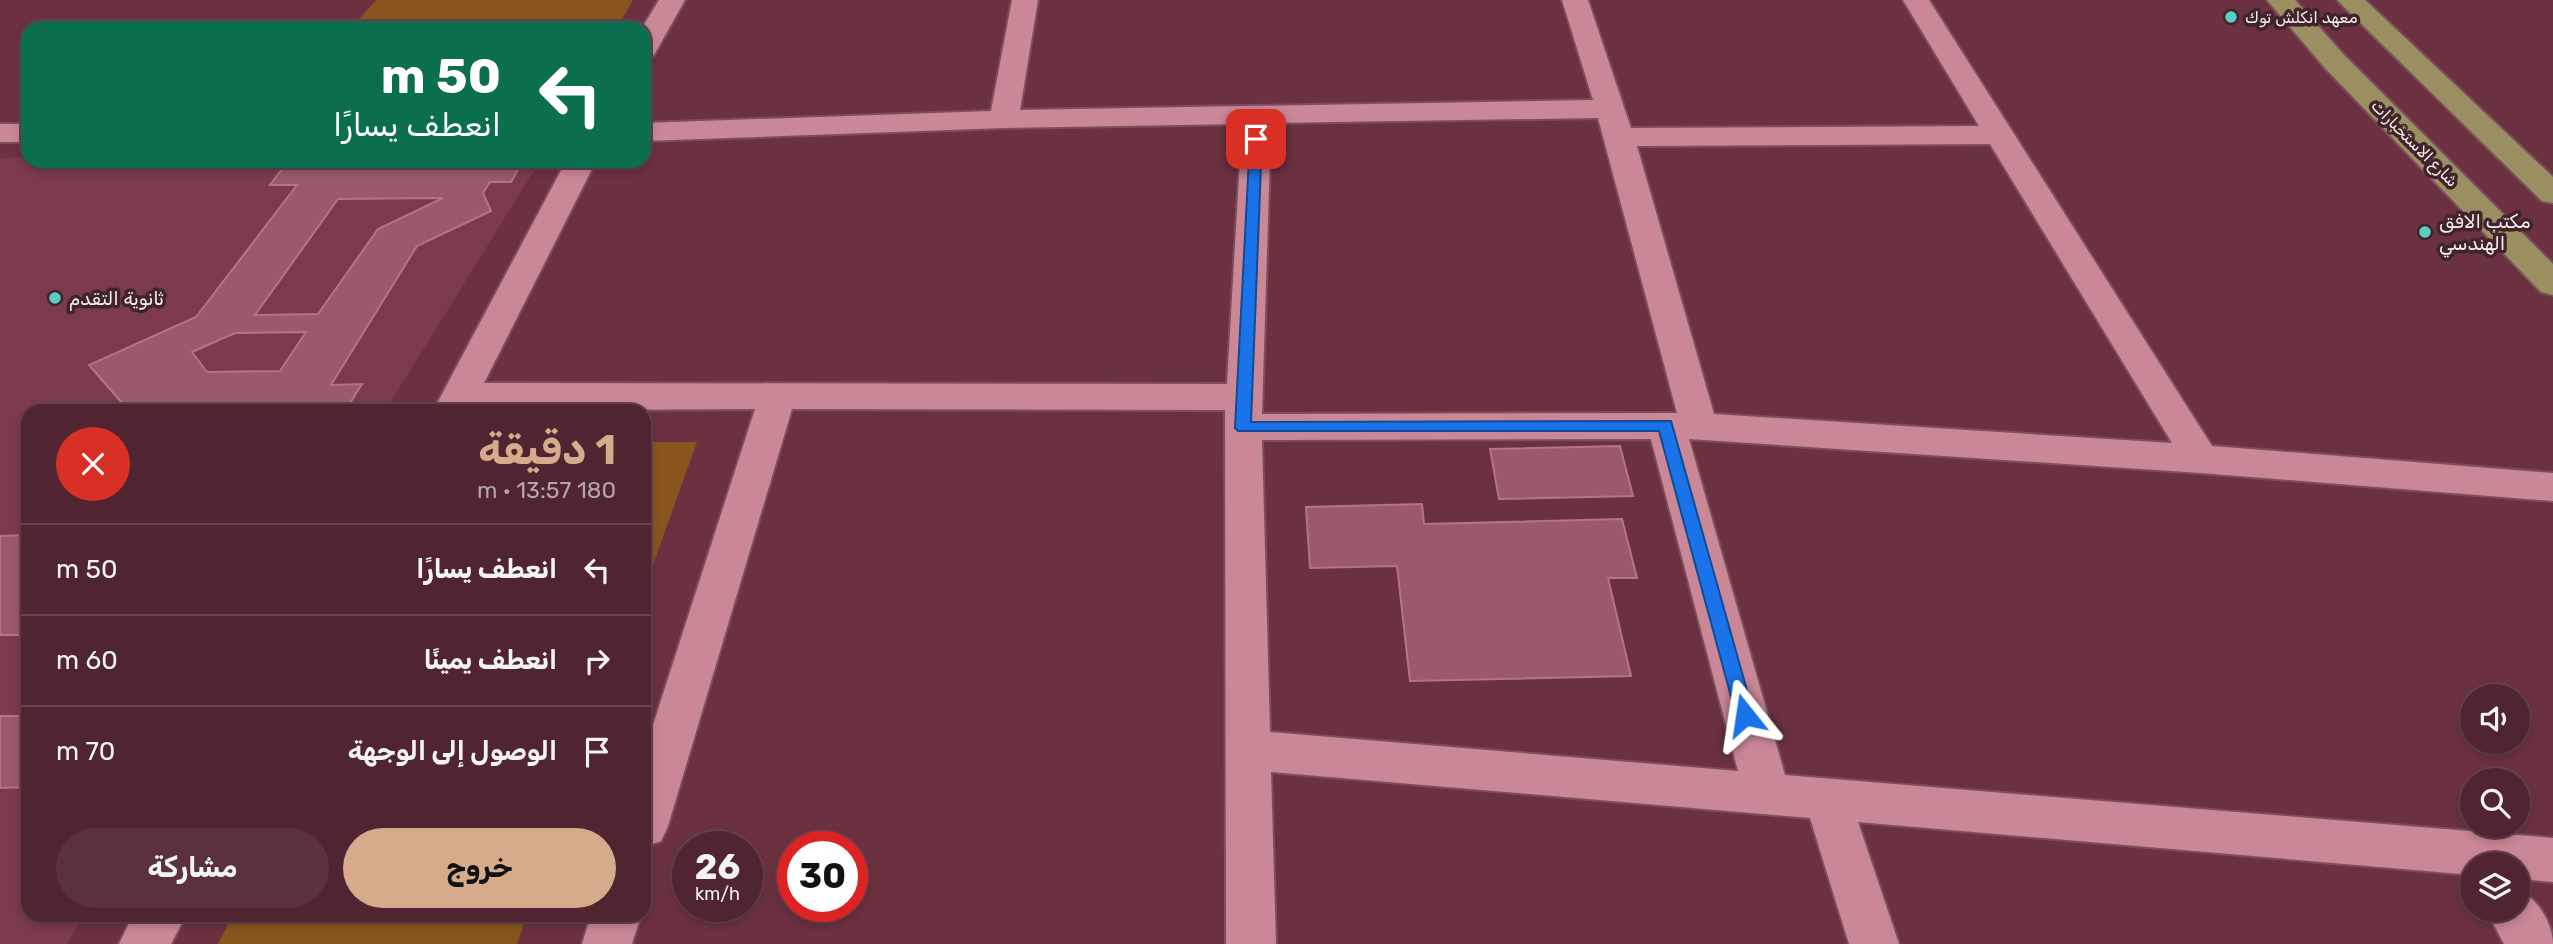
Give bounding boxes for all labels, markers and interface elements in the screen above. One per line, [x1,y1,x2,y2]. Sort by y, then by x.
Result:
place label: معهد انكلش توك [2245,8,2358,28]
marker: معهد انكلش توك [2223,9,2239,25]
text: 50 m [381,47,501,105]
icon: left [525,49,616,140]
street label: شارع الاستخبارات [2366,96,2462,192]
text: انعطف يسارًا [333,106,501,144]
pin [1226,109,1286,169]
icon: arrive [1237,120,1275,158]
place label: مكتب الافق الهندسي [2439,210,2531,258]
marker: مكتب الافق الهندسي [2417,224,2433,240]
place label: ثانوية التقدم [69,287,164,311]
marker: ثانوية التقدم [47,290,63,306]
text: 1 دقيقة [478,425,616,475]
button: close [56,427,130,501]
text: 180 m · 13:57 [477,476,616,504]
icon: left [578,551,616,589]
text: 50 m [56,554,117,585]
text: انعطف يسارًا [416,554,557,585]
icon: right [578,642,616,680]
text: 60 m [56,645,118,676]
text: انعطف يمينًا [424,645,557,676]
position arrow [1708,678,1782,752]
map controls [2460,684,2530,922]
button: sound [2460,684,2530,754]
icon: arrive [578,733,616,771]
text: 70 m [56,736,115,767]
text: الوصول إلى الوجهة [348,736,557,767]
button: search [2460,768,2530,838]
button: مشاركة [56,828,329,908]
button: خروج [343,828,616,908]
speed limit sign: 30 [777,831,868,922]
text: 26 [695,846,740,888]
button: layers [2460,852,2530,922]
text: km/h [695,883,740,905]

